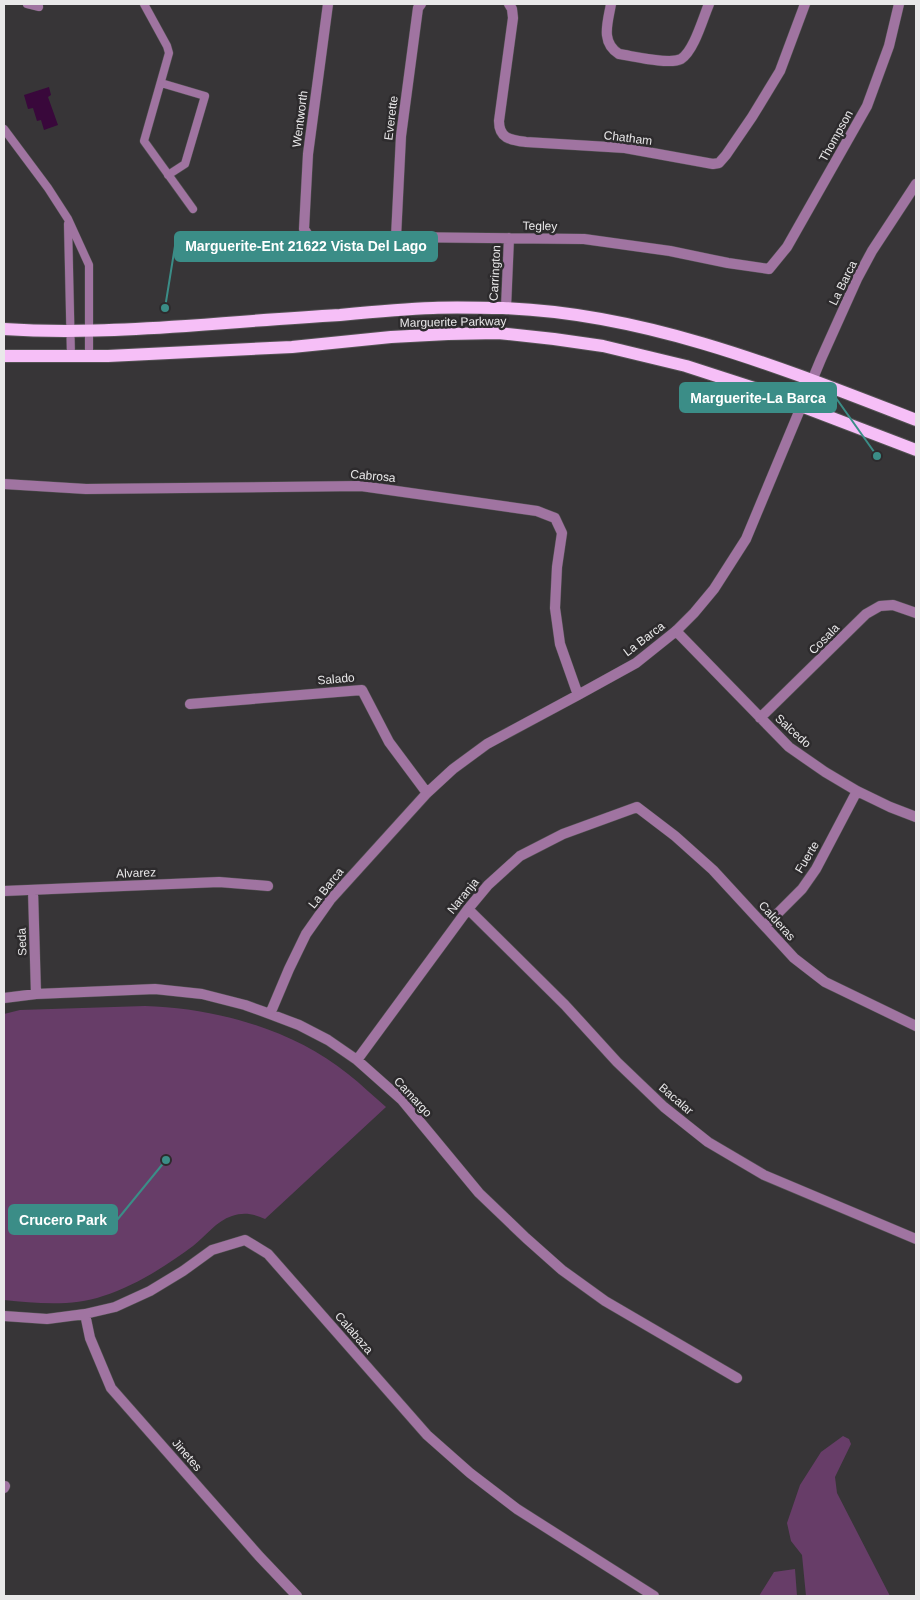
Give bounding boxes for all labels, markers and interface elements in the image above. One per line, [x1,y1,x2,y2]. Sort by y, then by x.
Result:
street label: Wentworth [290,90,310,148]
street label: Everette [381,95,401,141]
street label: Thompson [816,108,856,164]
street label: Chatham [603,128,653,148]
street label: Tegley [523,219,557,233]
callout: Marguerite-Ent 21622 Vista Del Lago [175,232,437,261]
text: Marguerite-Ent 21622 Vista Del Lago [185,238,427,254]
street label: Carrington [487,245,503,301]
street label: La Barca [826,258,860,308]
street label: Marguerite Parkway [400,314,506,330]
callout: Marguerite-La Barca [680,383,836,412]
text: Marguerite-La Barca [690,390,826,406]
street label: Cabrosa [350,467,397,485]
street label: La Barca [621,619,668,659]
street label: Cosala [806,621,842,657]
street label: Salado [317,670,356,688]
street label: Salcedo [772,711,814,751]
street label: Fuerte [792,838,822,875]
street label: Alvarez [116,865,156,881]
street label: La Barca [305,865,347,911]
street label: Naranja [444,875,482,917]
street label: Calderas [756,898,798,944]
street label: Seda [15,927,29,956]
street label: Camargo [391,1074,435,1120]
street label: Bacalar [656,1080,696,1118]
callout: Crucero Park [9,1205,117,1234]
text: Crucero Park [19,1212,107,1228]
street label: Calabaza [332,1309,376,1357]
street label: Jinetes [169,1436,205,1474]

